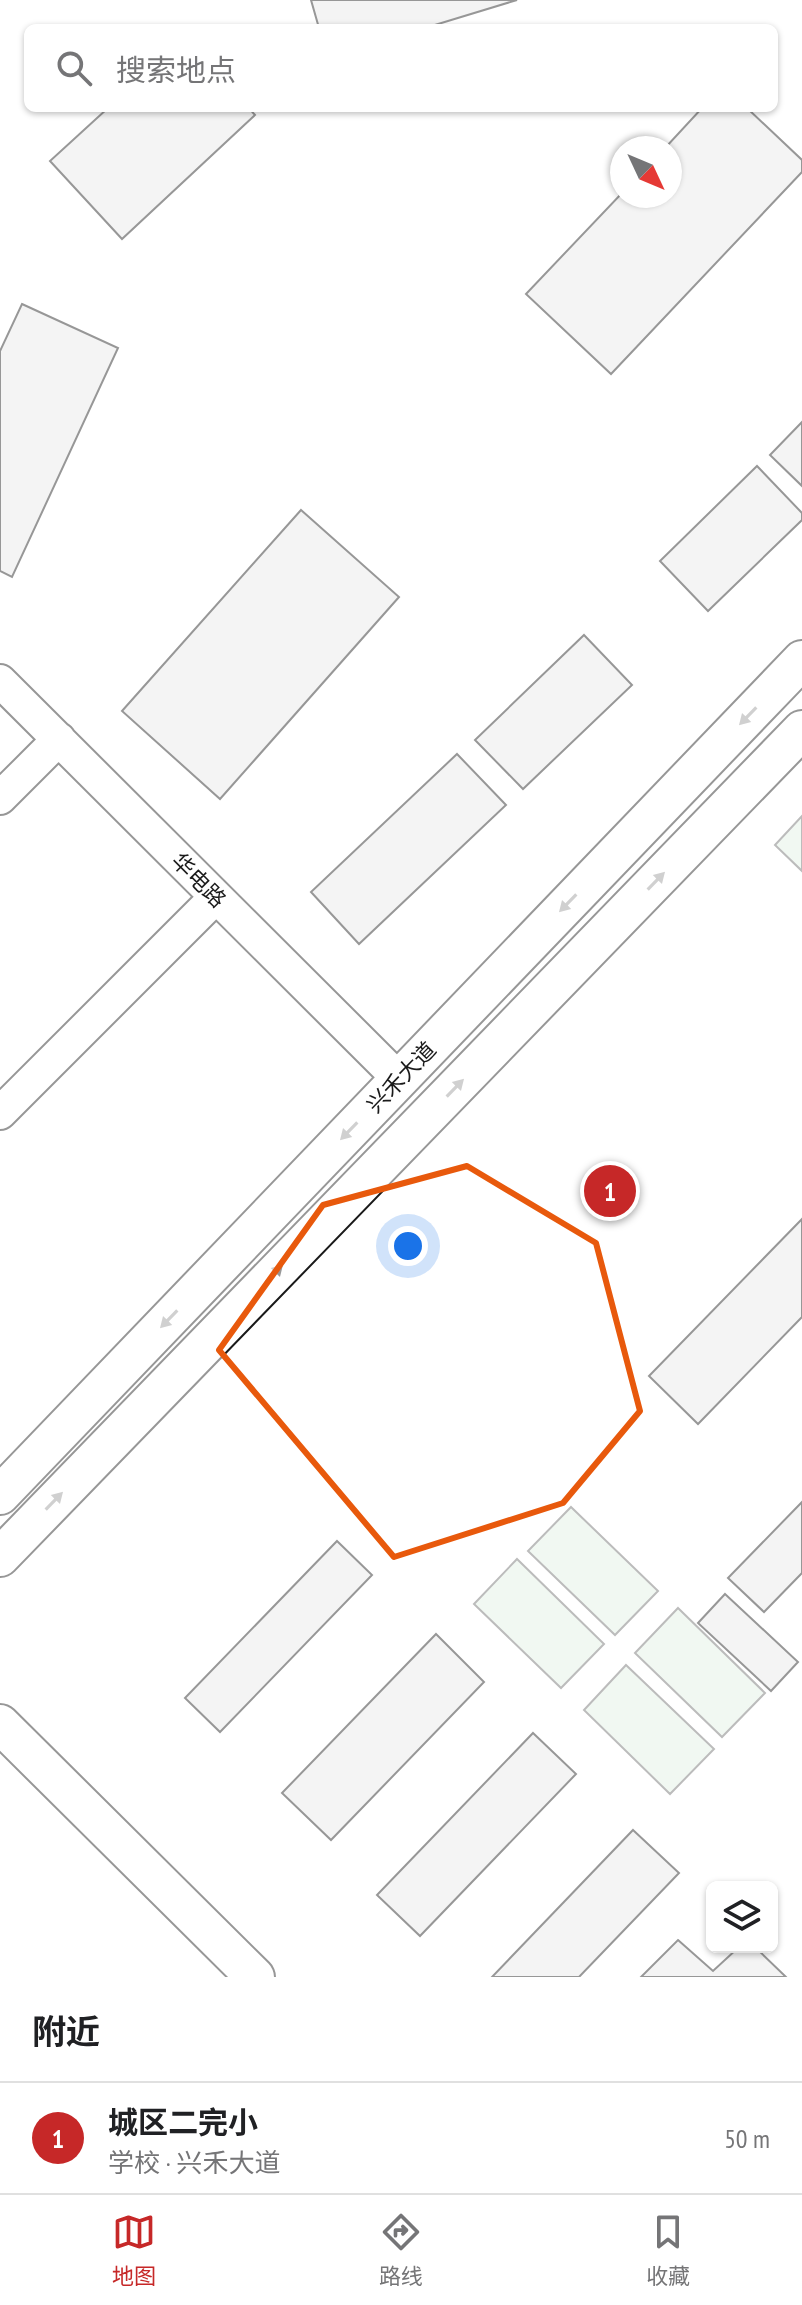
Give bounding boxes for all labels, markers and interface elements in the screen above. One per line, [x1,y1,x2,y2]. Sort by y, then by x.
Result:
search box [24,24,778,112]
icon: search [52,46,96,90]
text: 搜索地点 [116,50,236,89]
north arrow [610,136,682,208]
one-way arrow [739,706,758,725]
street label: 华电路 [166,847,232,913]
one-way arrow [646,872,665,891]
one-way arrow [559,893,578,912]
street label: 兴禾大道 [360,1036,442,1118]
one-way arrow [446,1079,464,1098]
one-way arrow [340,1121,359,1140]
pin: 1 [584,1161,636,1221]
your location [388,1226,428,1266]
one-way arrow [265,1265,283,1284]
one-way arrow [160,1309,179,1328]
one-way arrow [45,1492,63,1511]
map controls [706,1881,778,1953]
button: layers [706,1881,778,1953]
text: 附近 [32,2009,100,2053]
text: 城区二完小 [108,2102,258,2141]
text: 1 [52,2122,64,2155]
text: 50 m [724,2122,770,2155]
text: 学校 · 兴禾大道 [108,2146,281,2179]
tab: 地图 [112,2210,156,2290]
tab: 路线 [379,2210,423,2290]
tab: 收藏 [646,2210,690,2290]

